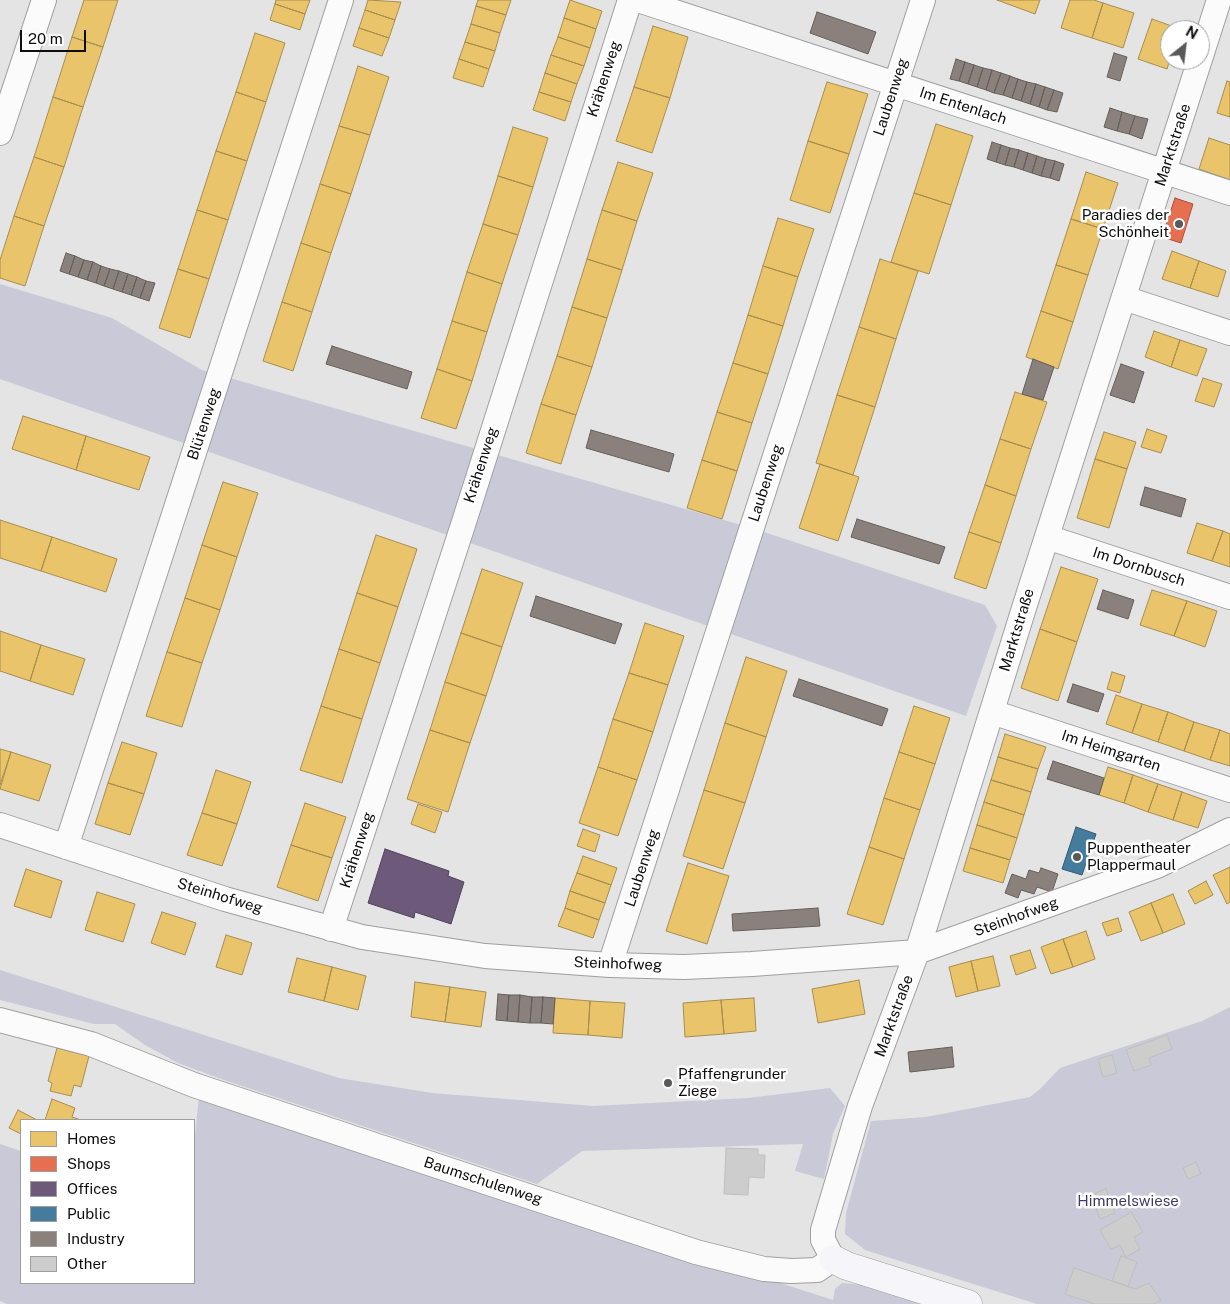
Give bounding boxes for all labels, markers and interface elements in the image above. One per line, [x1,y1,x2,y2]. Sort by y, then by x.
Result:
scale bar [22,20,89,52]
north arrow [1160,20,1210,70]
text: N [1183,23,1200,42]
text: 20 m [28,30,63,47]
street label: Krähenweg [583,39,625,119]
street label: Laubenweg [870,56,912,138]
street label: Im Entenlach [917,83,1009,129]
street label: Marktstraße [1151,101,1195,189]
place label: Paradies der Schönheit [1082,206,1169,241]
marker: Paradies der Schönheit [1173,218,1185,230]
street label: Blütenweg [184,386,224,462]
street label: Krähenweg [460,425,502,505]
street label: Laubenweg [745,442,787,524]
street label: Im Dornbusch [1090,544,1188,590]
street label: Marktstraße [996,586,1038,674]
street label: Im Heimgarten [1059,726,1163,776]
street label: Krähenweg [336,810,378,890]
street label: Laubenweg [621,827,663,909]
place label: Puppentheater Plappermaul [1087,839,1191,874]
marker: Puppentheater Plappermaul [1071,851,1083,863]
street label: Steinhofweg [175,874,265,918]
street label: Steinhofweg [971,893,1061,941]
street label: Steinhofweg [573,953,663,975]
street label: Marktstraße [871,973,917,1059]
place label: Pfaffengrunder Ziege [678,1065,786,1100]
marker: Pfaffengrunder Ziege [662,1077,674,1089]
legend [20,1119,195,1284]
text: Homes [67,1130,116,1147]
street label: Baumschulenweg [421,1153,545,1209]
text: Shops [67,1155,111,1172]
text: Offices [67,1180,117,1197]
park label: Himmelswiese [1077,1192,1179,1210]
text: Public [67,1205,111,1222]
text: Industry [67,1230,125,1247]
text: Other [67,1255,107,1272]

